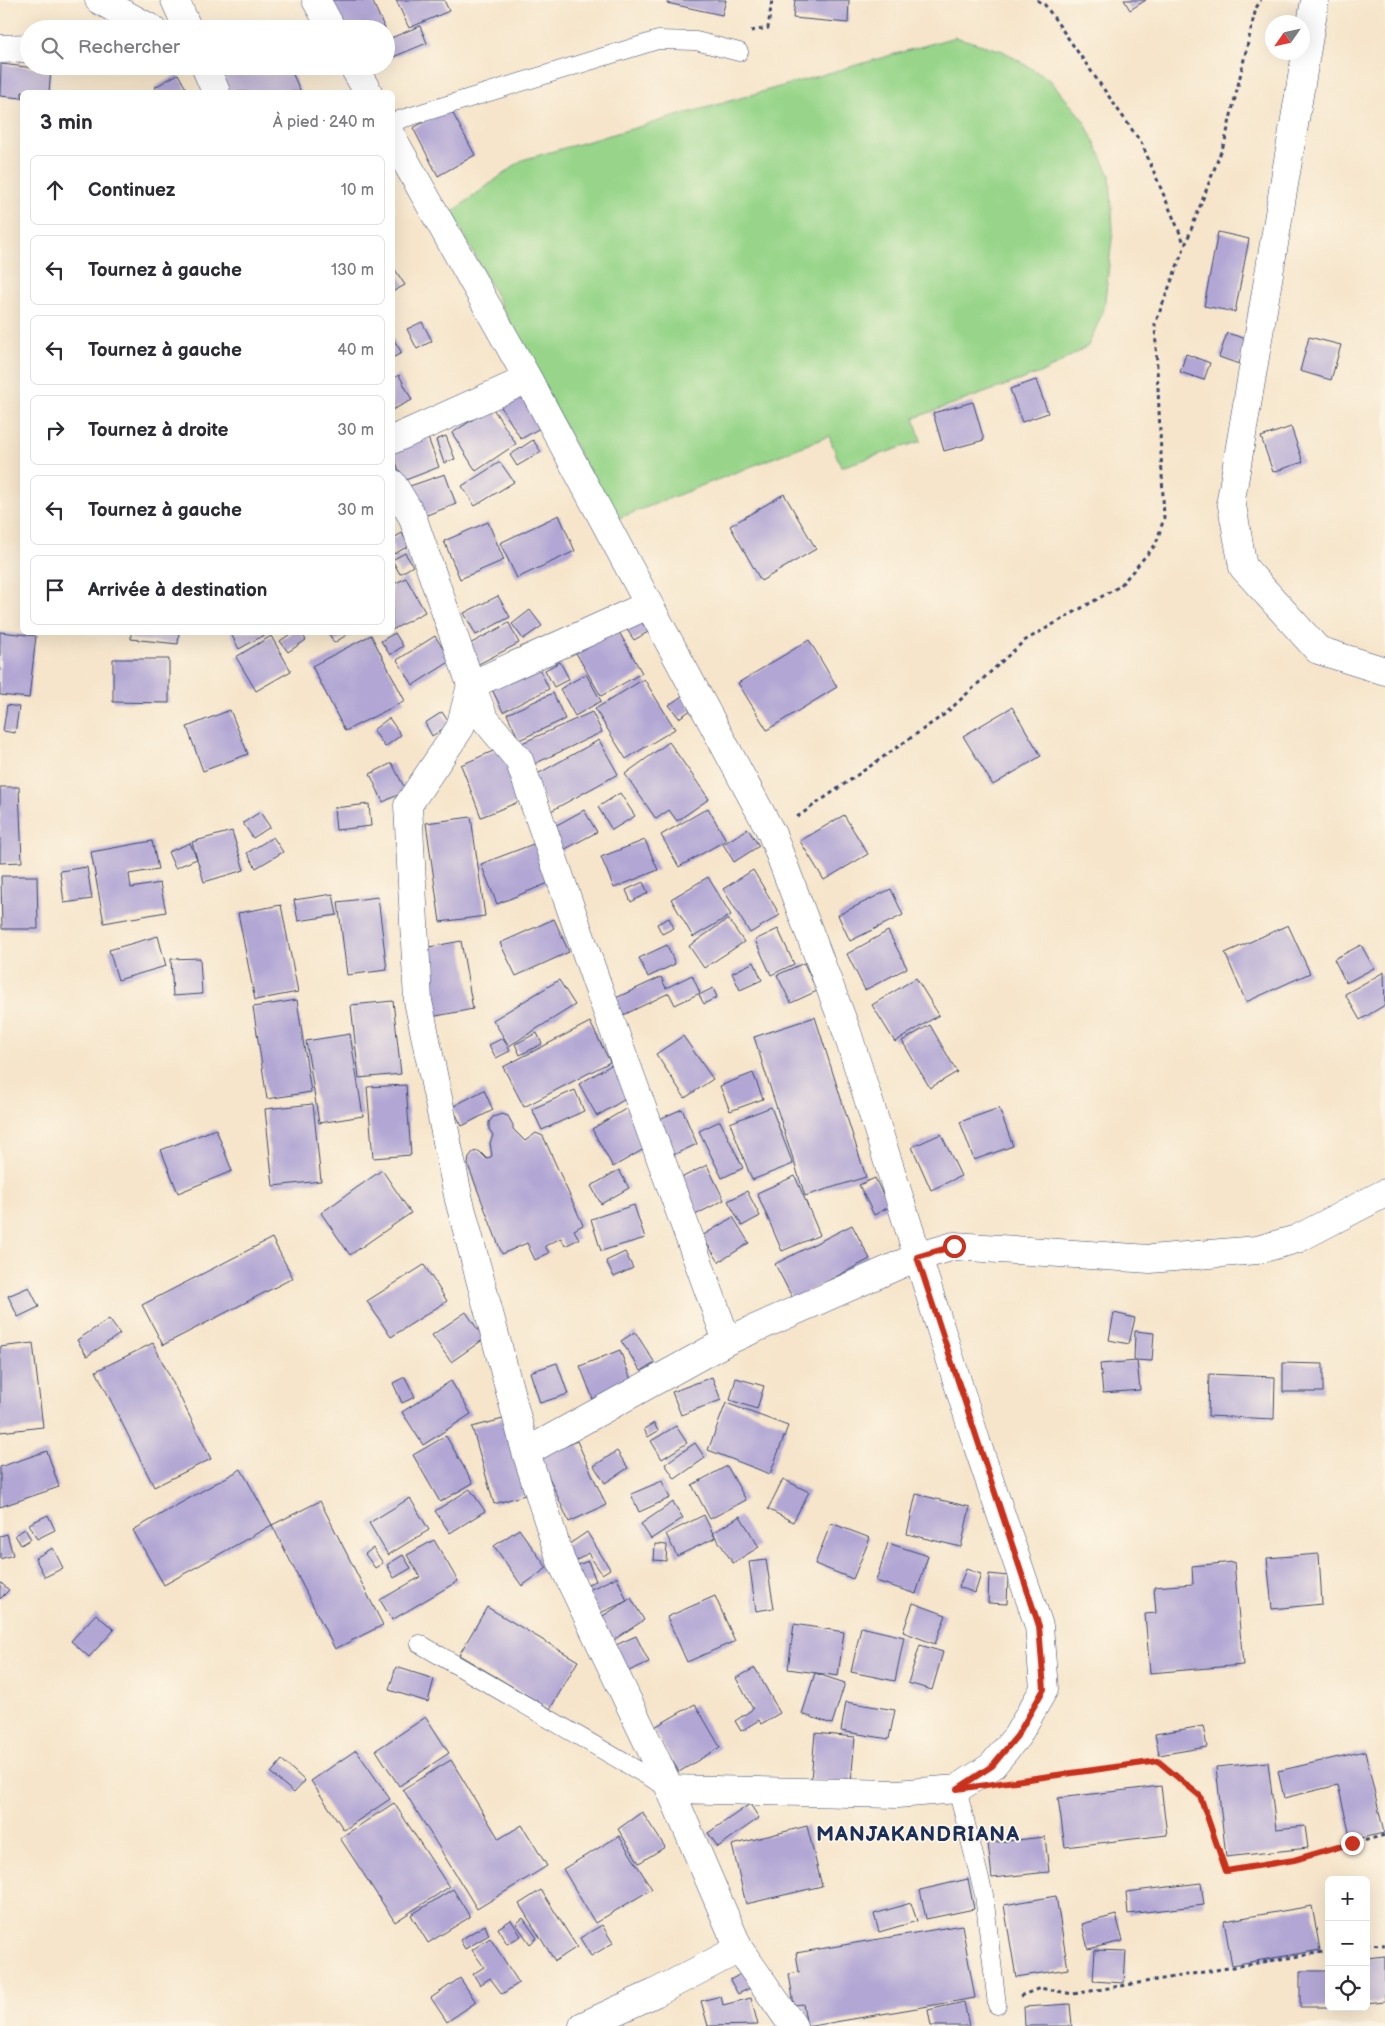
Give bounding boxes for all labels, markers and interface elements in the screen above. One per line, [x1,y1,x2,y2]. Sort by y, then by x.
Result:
north arrow [1265,15,1310,60]
search box [20,20,395,75]
icon: search [38,34,66,62]
text: Rechercher [78,36,180,59]
text: 3 min [40,110,93,135]
text: À pied · 240 m [273,113,375,132]
icon: ahead [41,176,69,204]
text: Continuez [88,179,175,202]
text: 10 m [341,181,374,200]
icon: left [41,256,69,284]
text: Tournez à gauche [88,259,242,282]
text: 130 m [331,261,374,280]
icon: left [41,336,69,364]
text: Tournez à gauche [88,339,242,362]
text: 40 m [337,341,374,360]
icon: right [41,416,69,444]
text: Tournez à droite [88,419,229,442]
text: 30 m [337,421,374,440]
icon: left [41,496,69,524]
text: Tournez à gauche [88,499,242,522]
text: 30 m [337,501,374,520]
icon: arrive [41,576,69,604]
text: Arrivée à destination [88,579,267,602]
route start [943,1235,966,1258]
district label: MANJAKANDRIANA [816,1822,1020,1847]
route end [1341,1832,1364,1855]
map controls [1325,1876,1370,2011]
button: + [1325,1876,1370,1921]
button: − [1325,1921,1370,1966]
button: locate [1325,1966,1370,2011]

